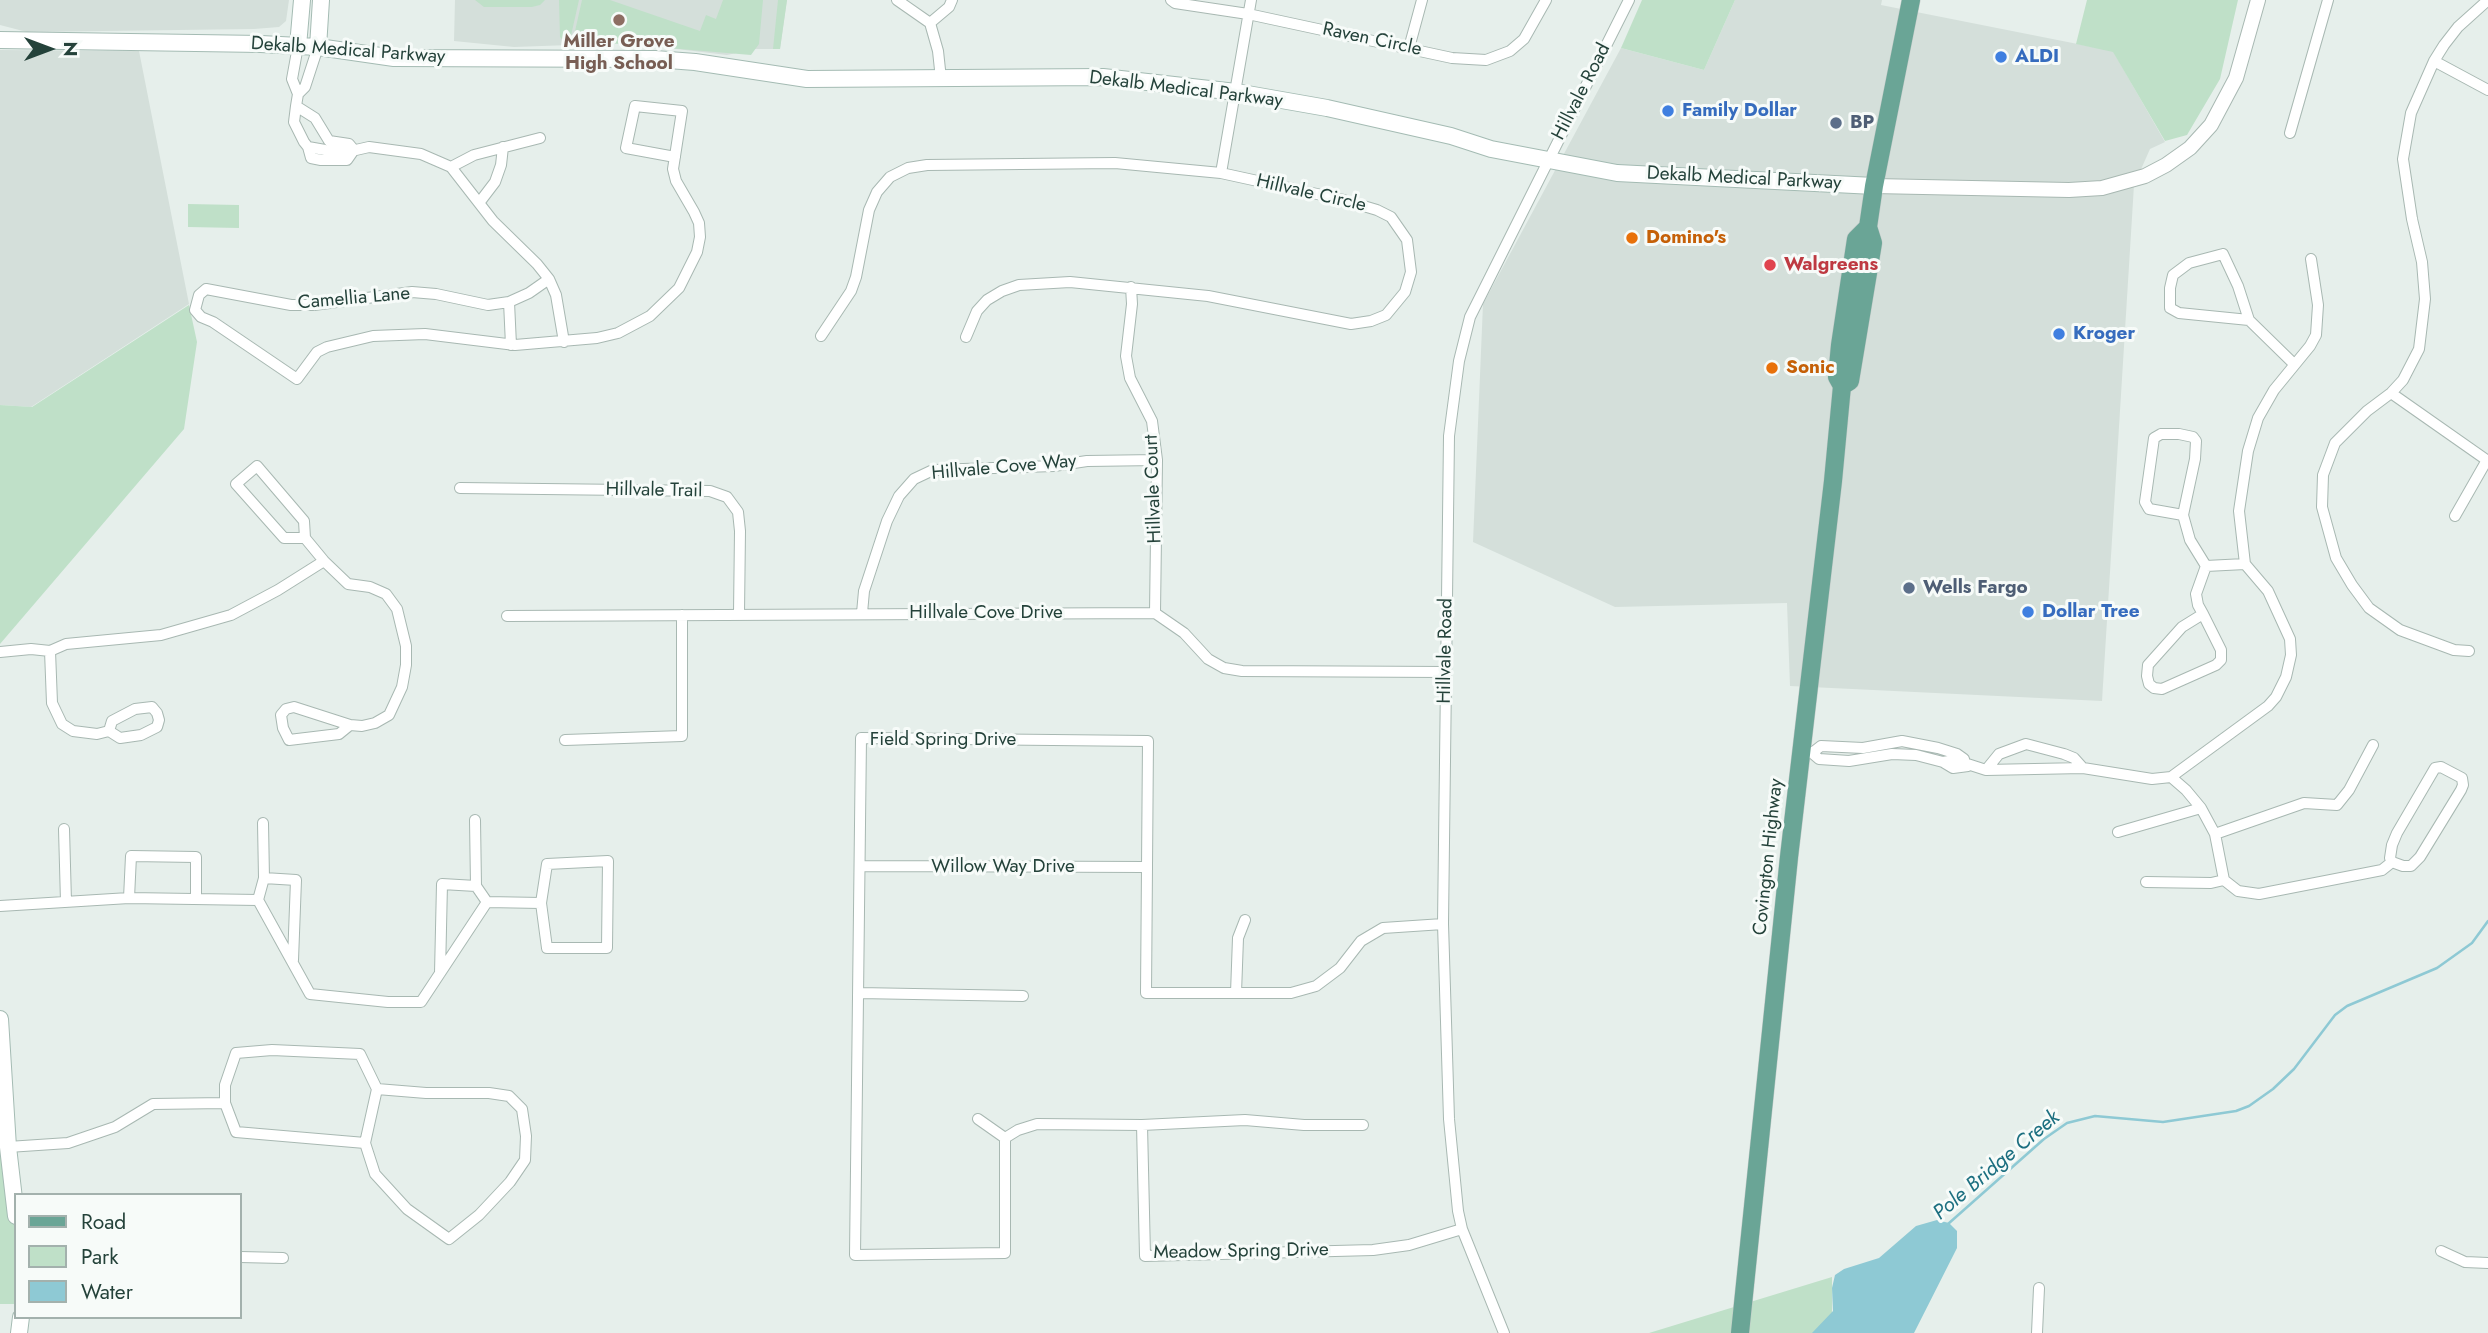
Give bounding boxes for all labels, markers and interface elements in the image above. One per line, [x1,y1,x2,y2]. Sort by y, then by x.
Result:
marker: Miller Grove High School [611,12,627,28]
north arrow [14,14,84,84]
street label: Raven Circle [1320,18,1424,62]
place label: Miller Grove High School [563,31,675,75]
street label: Dekalb Medical Parkway [250,33,446,69]
street label: Hillvale Road [1548,40,1616,144]
text: N [57,41,84,57]
place label: ALDI [2015,46,2059,68]
marker: ALDI [1993,49,2009,65]
street label: Dekalb Medical Parkway [1088,67,1284,113]
place label: Family Dollar [1682,100,1797,122]
marker: Family Dollar [1660,103,1676,119]
place label: BP [1850,112,1874,134]
marker: BP [1828,115,1844,131]
street label: Dekalb Medical Parkway [1646,163,1842,195]
street label: Hillvale Circle [1254,170,1368,218]
place label: Domino's [1646,227,1726,249]
marker: Domino's [1624,230,1640,246]
place label: Walgreens [1784,254,1878,276]
marker: Walgreens [1762,257,1778,273]
street label: Camellia Lane [297,283,411,315]
place label: Kroger [2073,323,2135,345]
marker: Kroger [2051,326,2067,342]
place label: Sonic [1786,357,1835,379]
marker: Sonic [1764,360,1780,376]
street label: Hillvale Court [1141,434,1167,544]
street label: Hillvale Cove Way [930,450,1078,486]
street label: Hillvale Trail [605,479,703,503]
place label: Wells Fargo [1923,577,2028,599]
marker: Wells Fargo [1901,580,1917,596]
street label: Hillvale Road [1434,598,1458,704]
place label: Dollar Tree [2042,601,2140,623]
street label: Hillvale Cove Drive [909,602,1063,624]
marker: Dollar Tree [2020,604,2036,620]
street label: Field Spring Drive [870,729,1016,751]
street label: Covington Highway [1749,778,1789,936]
street label: Willow Way Drive [931,856,1075,878]
water label: Pole Bridge Creek [1929,1106,2065,1226]
legend [14,1193,242,1319]
text: Road [81,1207,126,1237]
street label: Meadow Spring Drive [1153,1239,1329,1265]
text: Park [81,1242,118,1272]
text: Water [81,1277,133,1307]

